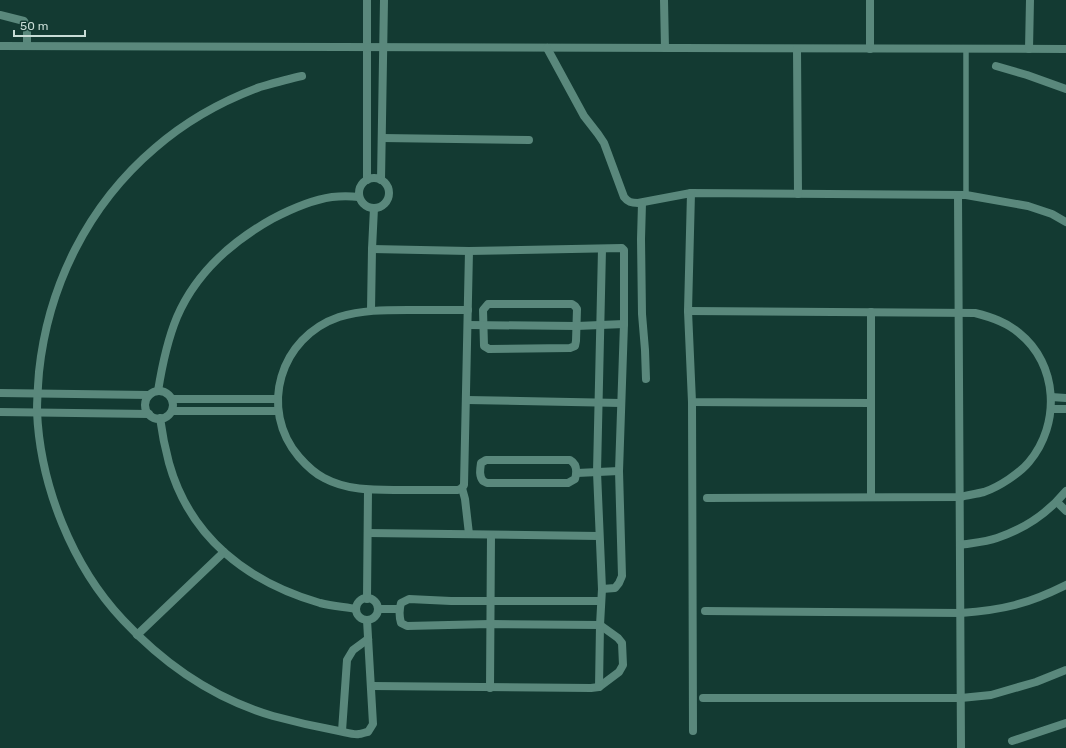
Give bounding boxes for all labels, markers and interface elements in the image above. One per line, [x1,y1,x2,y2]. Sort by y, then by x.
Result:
scale bar [14,12,85,38]
text: 50 m [20,19,48,33]

